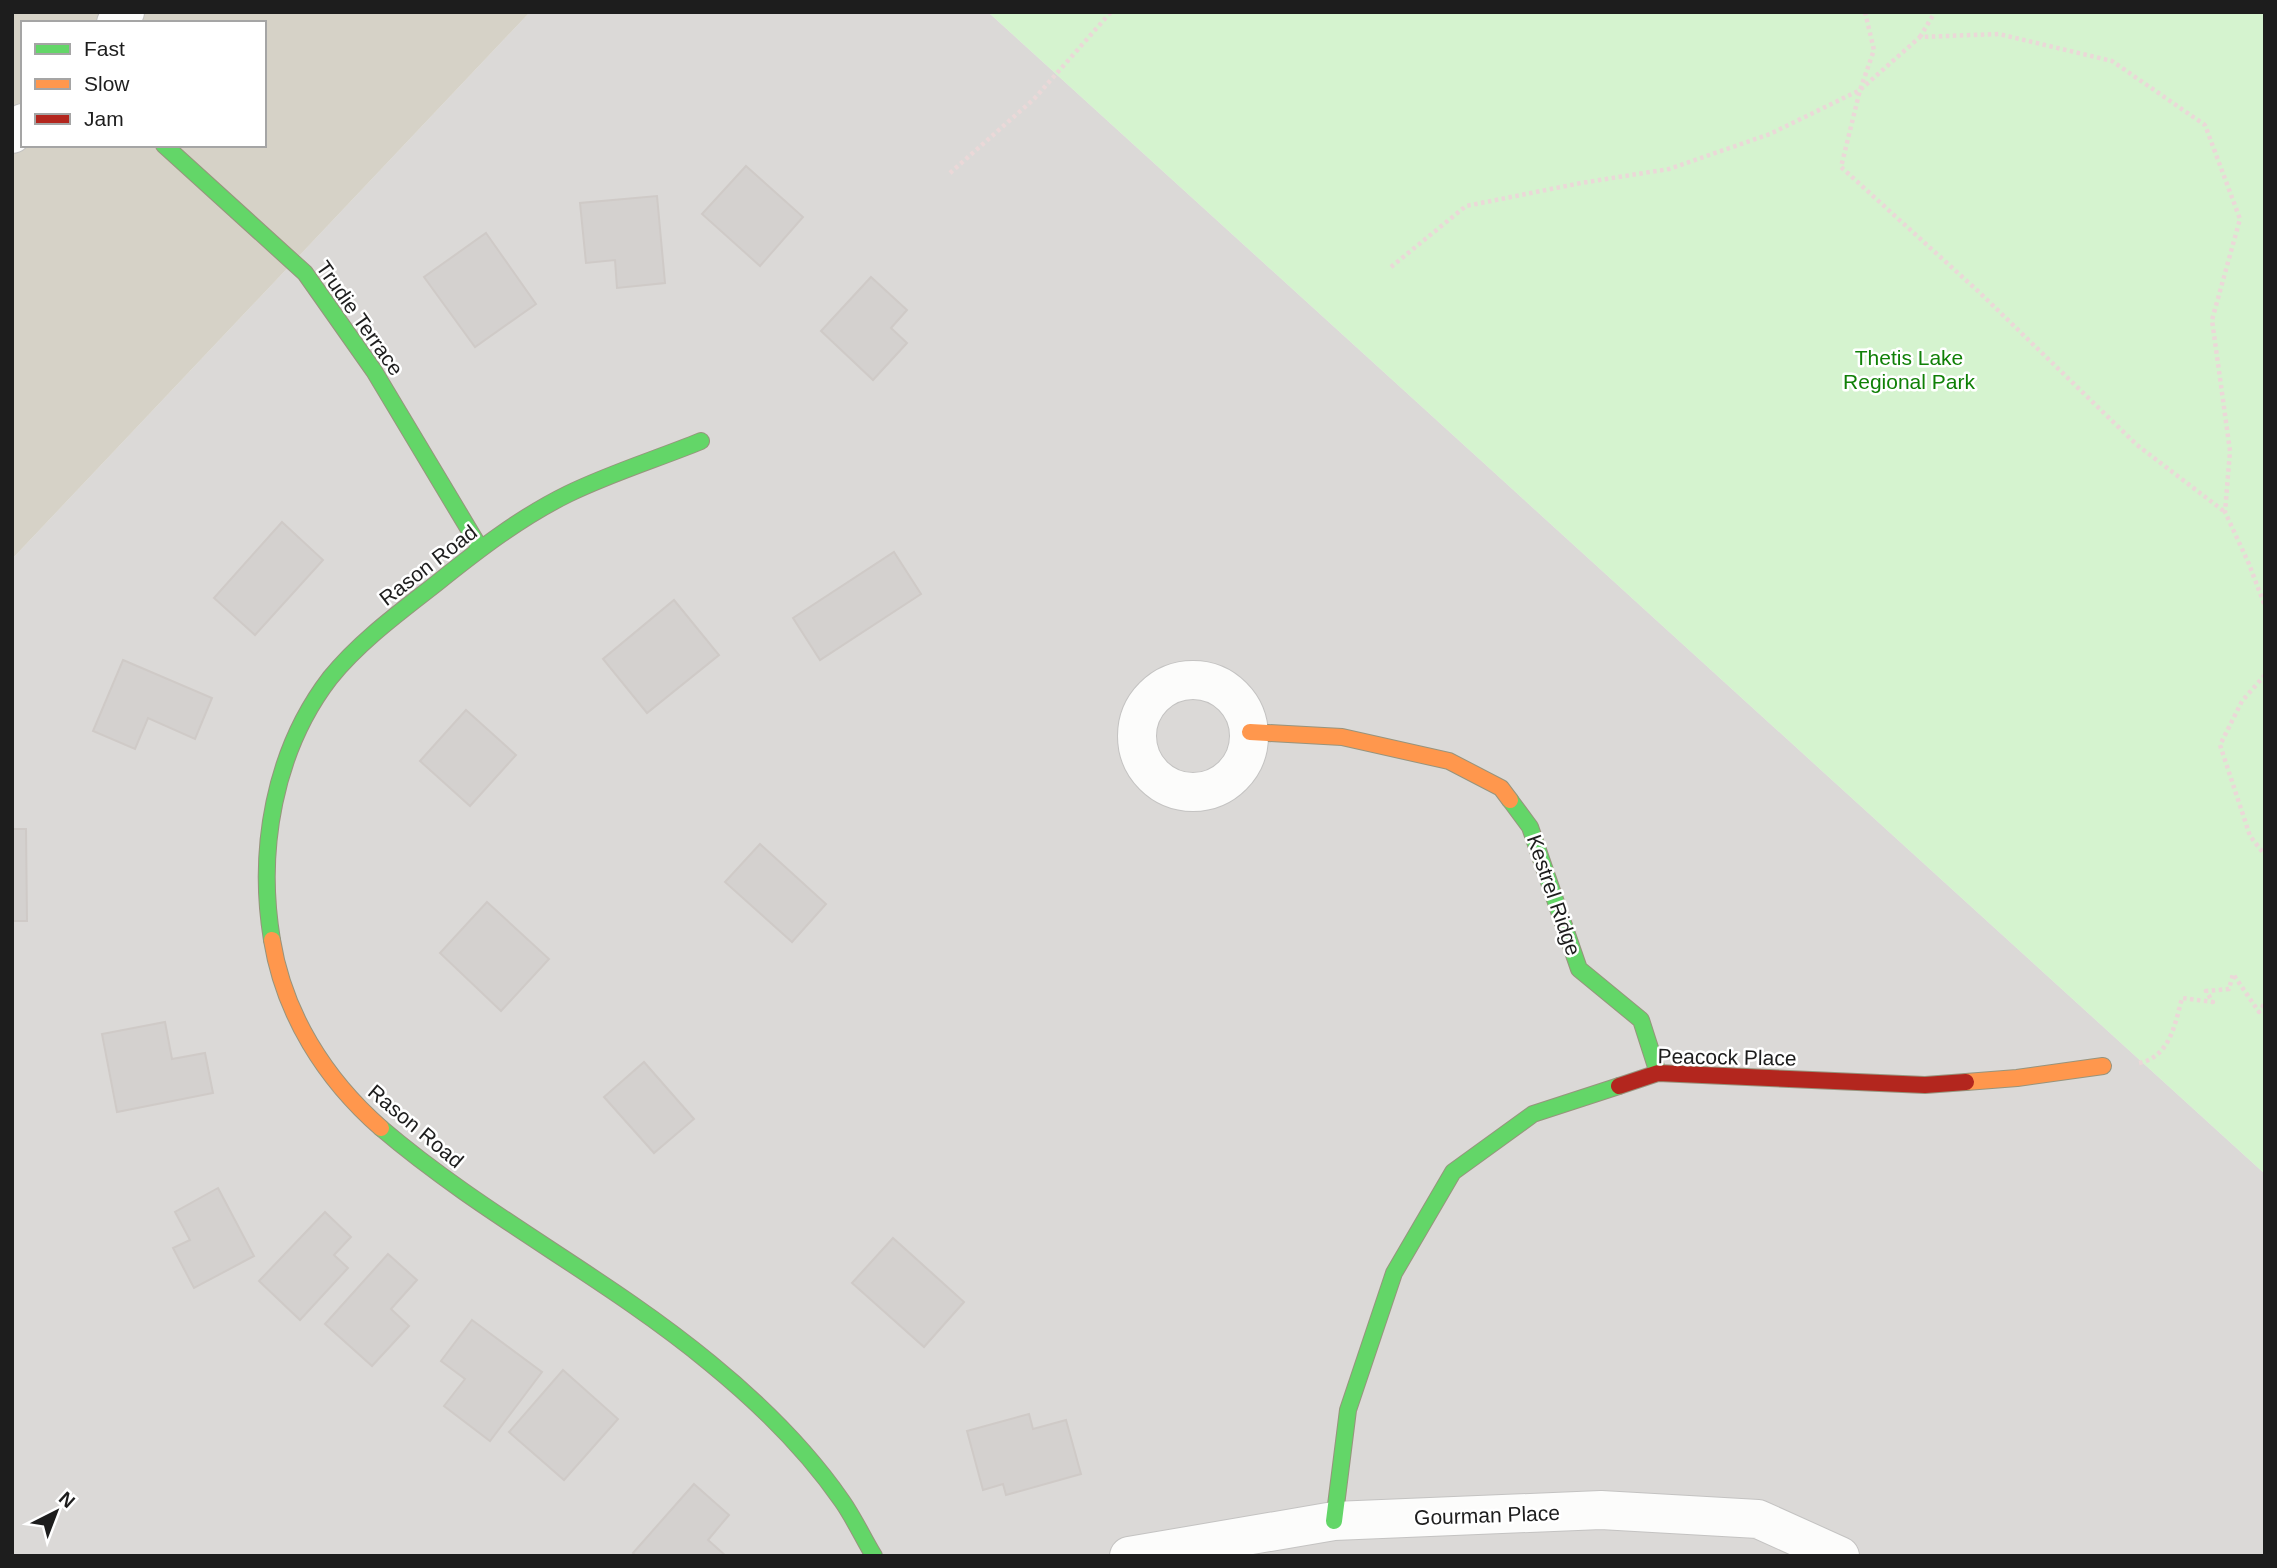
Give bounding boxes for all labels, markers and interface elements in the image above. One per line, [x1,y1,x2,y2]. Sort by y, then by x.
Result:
legend [21,21,266,147]
text: Fast [84,37,125,60]
text: Slow [84,72,130,95]
text: Jam [84,107,124,130]
street label: Trudie Terrace [312,256,408,380]
park label: Thetis Lake Regional Park [1843,346,1975,393]
street label: Rason Road [375,520,481,610]
street label: Kestrel Ridge [1523,832,1585,958]
street label: Peacock Place [1657,1044,1797,1070]
street label: Rason Road [364,1080,468,1172]
north arrow [21,1477,91,1547]
text: N [55,1487,79,1512]
street label: Gourman Place [1414,1501,1560,1529]

